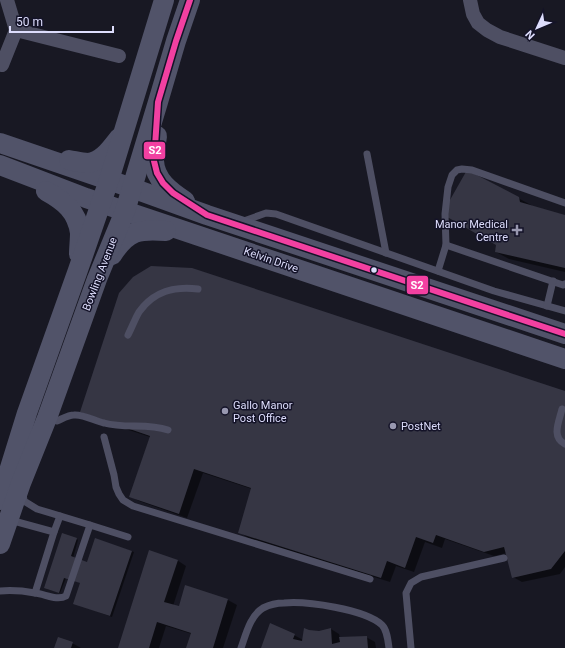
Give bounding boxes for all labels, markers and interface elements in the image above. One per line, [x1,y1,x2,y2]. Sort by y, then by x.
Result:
scale bar [10,8,113,34]
north arrow [517,8,557,48]
text: 50 m [16,15,43,29]
text: N [523,27,538,42]
line badge: S2 [143,141,166,160]
text: S2 [148,144,162,157]
place label: Manor Medical Centre [435,218,508,244]
marker: Manor Medical Centre [511,224,523,236]
street label: Bowling Avenue [80,235,120,313]
street label: Kelvin Drive [242,245,300,275]
unlabelled marker [369,265,379,275]
line badge: S2 [406,275,429,295]
text: S2 [410,279,424,292]
place label: Gallo Manor Post Office [233,399,293,425]
marker: Gallo Manor Post Office [220,406,230,416]
place label: PostNet [401,420,441,433]
marker: PostNet [388,421,398,431]

